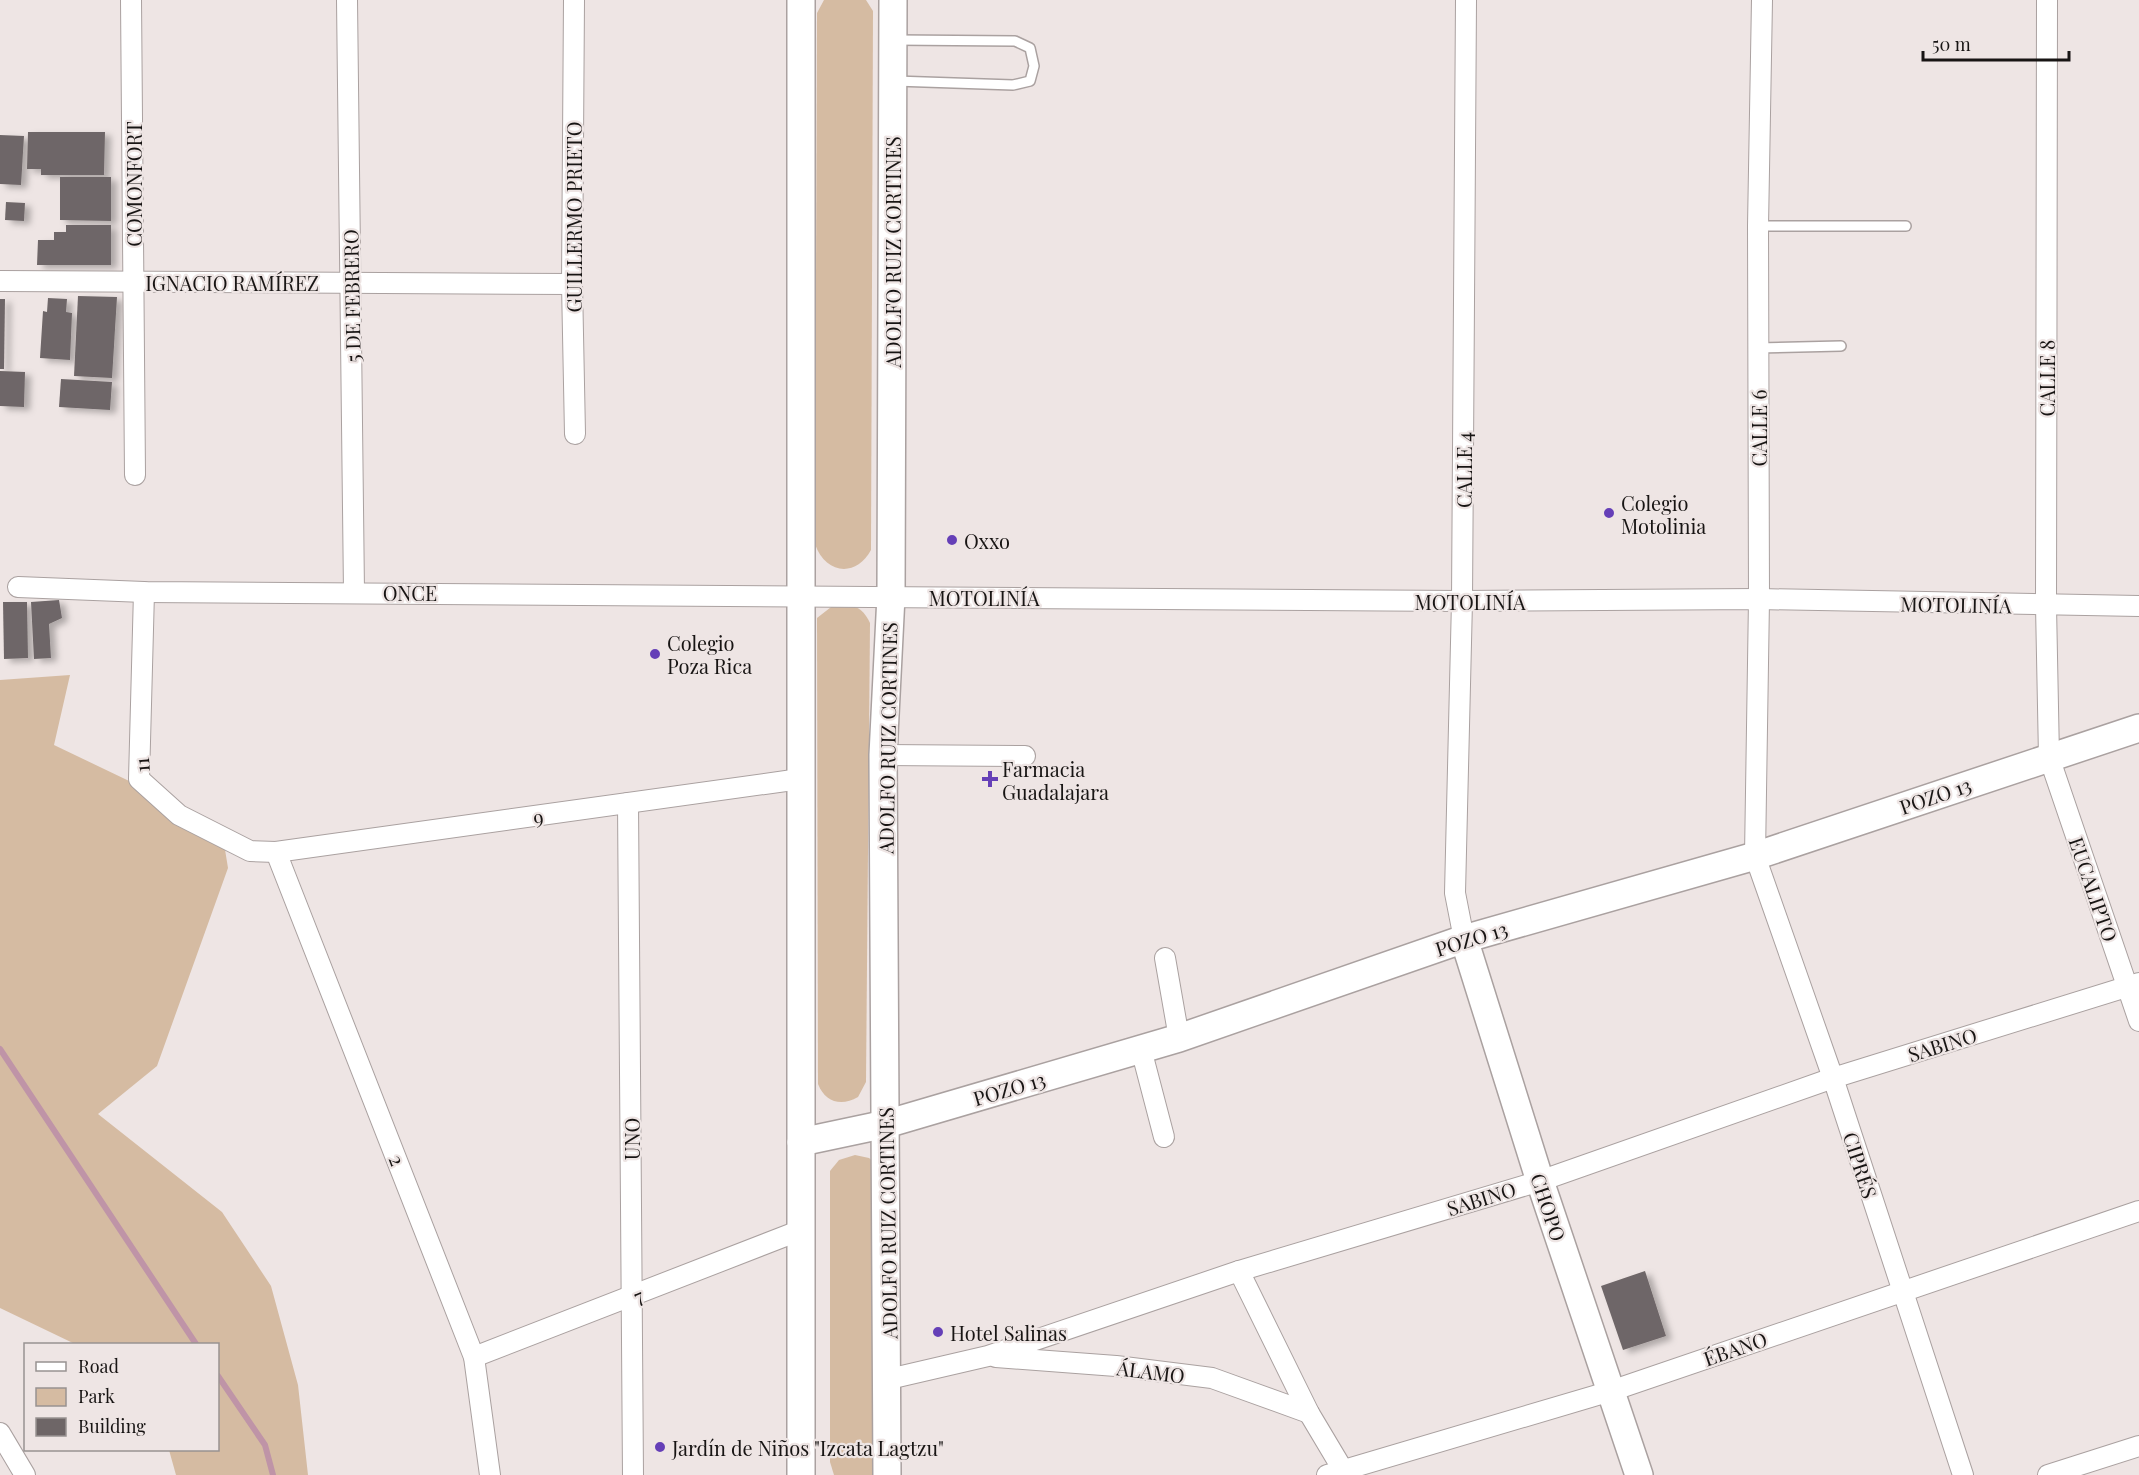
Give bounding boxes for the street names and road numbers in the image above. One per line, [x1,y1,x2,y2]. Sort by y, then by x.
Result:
street label: COMONFORT [120,121,147,247]
street label: GUILLERMO PRIETO [560,121,587,313]
street label: ADOLFO RUIZ CORTINES [879,136,906,369]
street label: 5 DE FEBRERO [336,229,366,363]
street label: IGNACIO RAMÍREZ [145,269,319,296]
street label: CALLE 8 [2033,339,2060,417]
street label: CALLE 6 [1745,390,1772,466]
street label: CALLE 4 [1450,432,1477,508]
street label: ONCE [383,579,437,606]
street label: MOTOLINÍA [928,584,1040,611]
street label: MOTOLINÍA [1414,588,1526,615]
street label: MOTOLINÍA [1900,590,2012,618]
street label: ADOLFO RUIZ CORTINES [871,622,903,855]
street label: 11 [127,757,155,773]
street label: POZO 13 [1895,770,1975,820]
street label: 9 [531,802,545,830]
street label: EUCALIPTO [2063,833,2125,945]
street label: POZO 13 [1432,914,1510,962]
street label: SABINO [1904,1021,1980,1067]
street label: POZO 13 [970,1065,1048,1111]
street label: ADOLFO RUIZ CORTINES [871,1107,903,1340]
street label: UNO [618,1118,645,1160]
street label: CIPRÉS [1838,1128,1884,1202]
street label: 2 [384,1151,412,1169]
street label: CHOPO [1525,1170,1573,1244]
street label: SABINO [1443,1175,1519,1221]
street label: 7 [629,1281,647,1309]
street label: ÉBANO [1700,1325,1770,1371]
street label: ÁLAMO [1114,1353,1187,1389]

